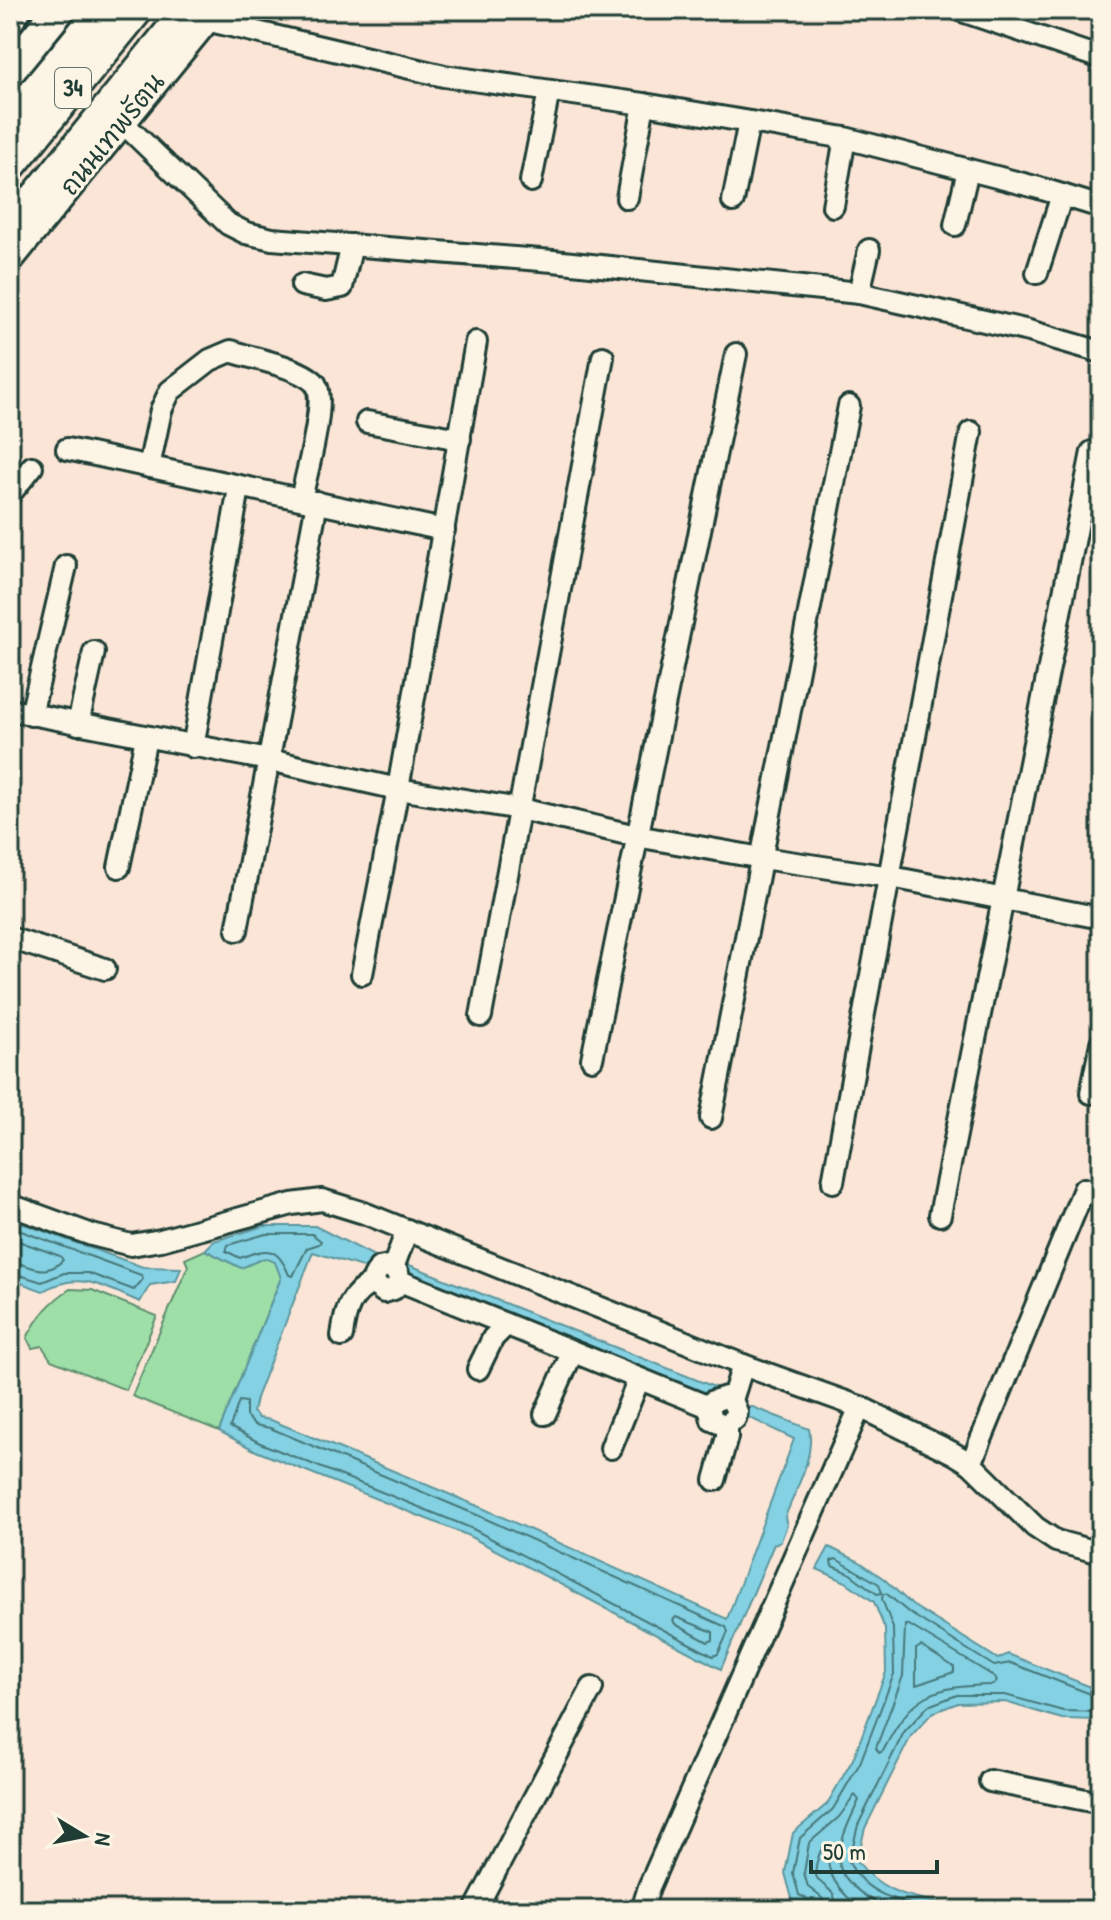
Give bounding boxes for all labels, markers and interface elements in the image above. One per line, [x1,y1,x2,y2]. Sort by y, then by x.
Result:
street label: ถนนเทพรัตน [51,65,172,202]
road number: 34 [55,68,91,108]
north arrow [44,1796,124,1876]
scale bar [811,1824,937,1874]
text: N [88,1831,119,1848]
text: 50 m [823,1835,866,1867]

